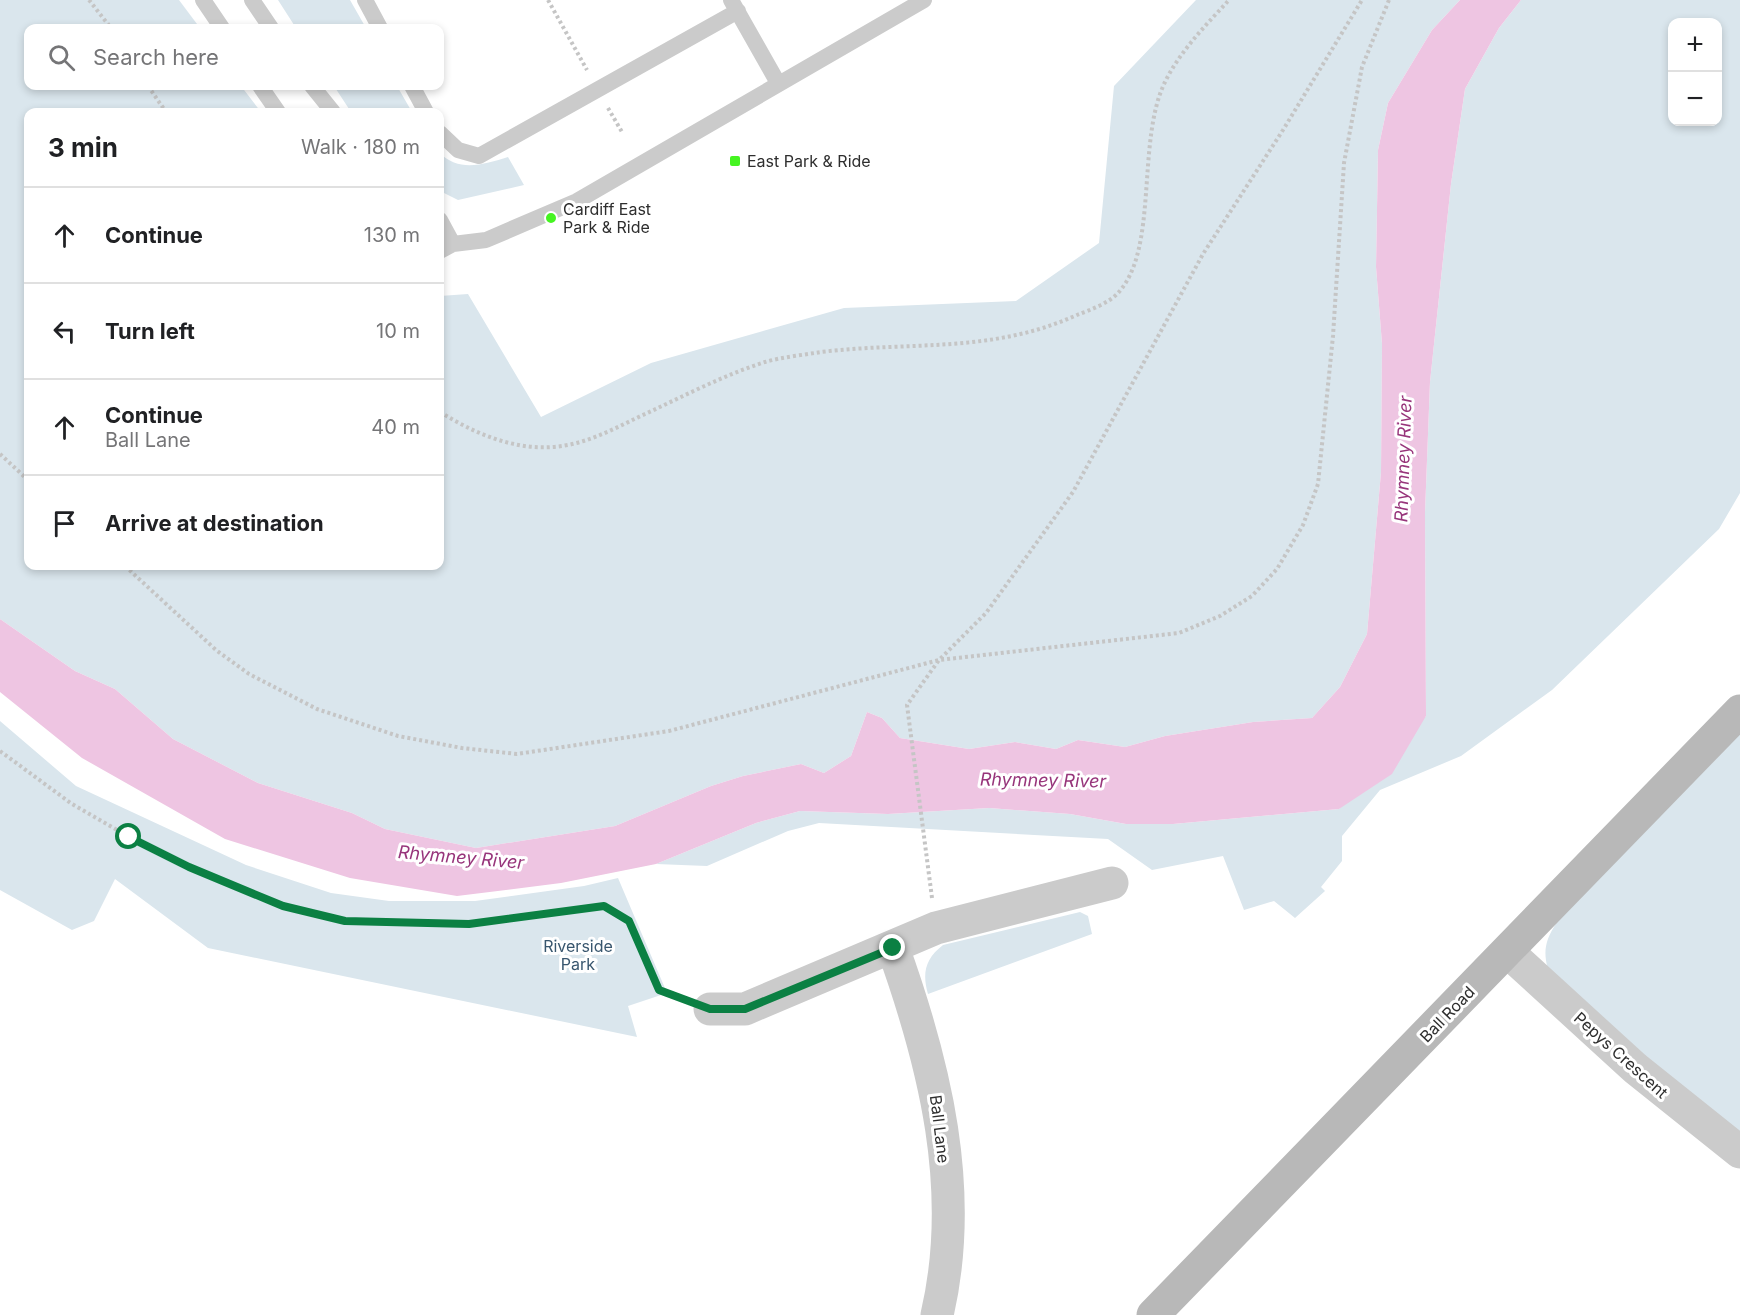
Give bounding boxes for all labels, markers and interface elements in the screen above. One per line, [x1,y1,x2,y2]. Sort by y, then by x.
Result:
map controls [1668,18,1722,126]
button: + [1668,18,1722,72]
search box [24,24,444,90]
icon: search [45,41,78,74]
text: Search here [93,44,219,70]
button: − [1668,72,1722,126]
text: 3 min [48,132,118,163]
text: Walk · 180 m [301,135,420,159]
place label: East Park & Ride [747,151,871,171]
marker: East Park & Ride [728,154,742,168]
place label: Cardiff East Park & Ride [563,199,651,237]
marker: Cardiff East Park & Ride [544,211,558,225]
icon: ahead [48,219,81,252]
text: Continue [105,222,203,248]
text: 130 m [364,223,420,247]
icon: left [48,315,81,348]
text: Turn left [105,318,195,344]
text: 10 m [376,319,420,343]
water label: Rhymney River [1390,394,1416,523]
text: Continue [105,402,203,428]
icon: ahead [48,411,81,444]
text: 40 m [371,415,420,439]
text: Ball Lane [105,428,191,452]
icon: arrive [48,507,81,540]
text: Arrive at destination [105,510,324,536]
water label: Rhymney River [980,768,1108,792]
route start [115,823,141,849]
water label: Rhymney River [397,841,526,873]
route end [879,934,905,960]
park label: Riverside Park [543,936,613,974]
street label: Ball Road [1415,982,1479,1046]
street label: Pepys Crescent [1570,1008,1672,1102]
street label: Ball Lane [926,1094,954,1164]

